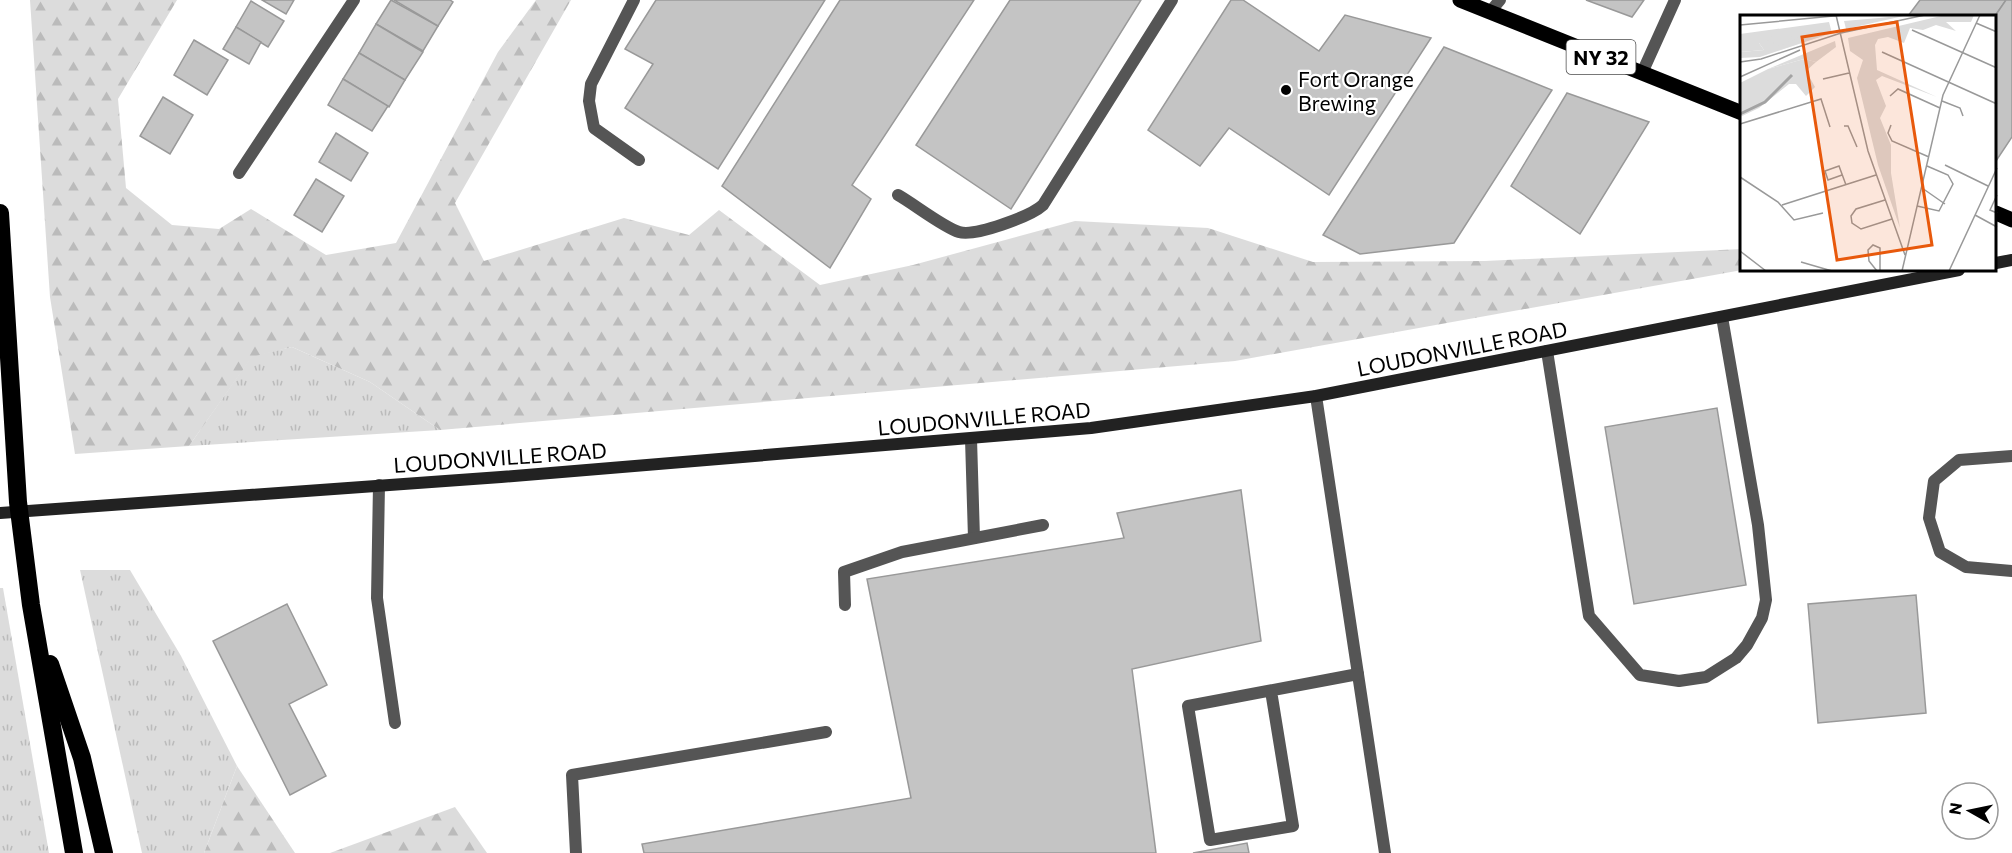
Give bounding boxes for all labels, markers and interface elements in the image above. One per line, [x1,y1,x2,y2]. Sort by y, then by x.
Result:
inset map [1740,15,1997,272]
road number: NY 32 [1566,40,1636,74]
place label: Fort Orange Brewing [1298,66,1414,115]
marker: Fort Orange Brewing [1279,83,1293,97]
street label: LOUDONVILLE ROAD [1355,315,1569,381]
street label: LOUDONVILLE ROAD [876,396,1092,440]
street label: LOUDONVILLE ROAD [393,437,607,477]
north arrow [1940,781,2000,841]
text: N [1944,801,1965,816]

